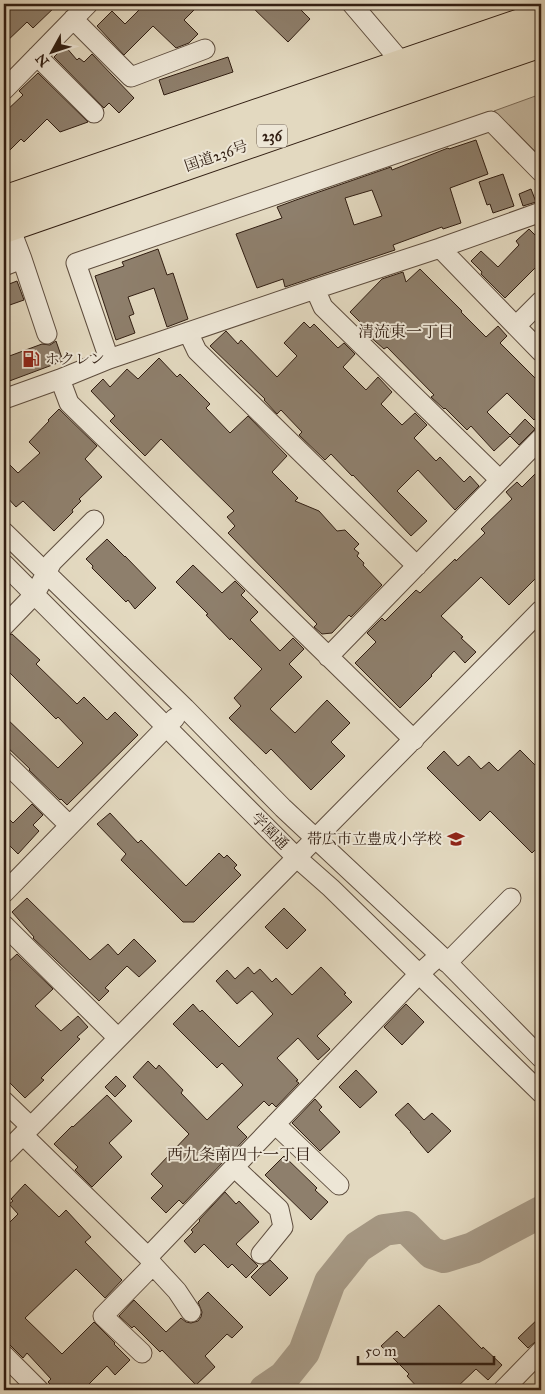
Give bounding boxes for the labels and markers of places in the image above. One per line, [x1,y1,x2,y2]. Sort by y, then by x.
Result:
fuel station icon: ホクレン [21,349,41,369]
place label: ホクレン [45,350,105,368]
school or university icon: 帯広市立豊成小学校 [446,829,466,849]
place label: 帯広市立豊成小学校 [307,830,442,848]

